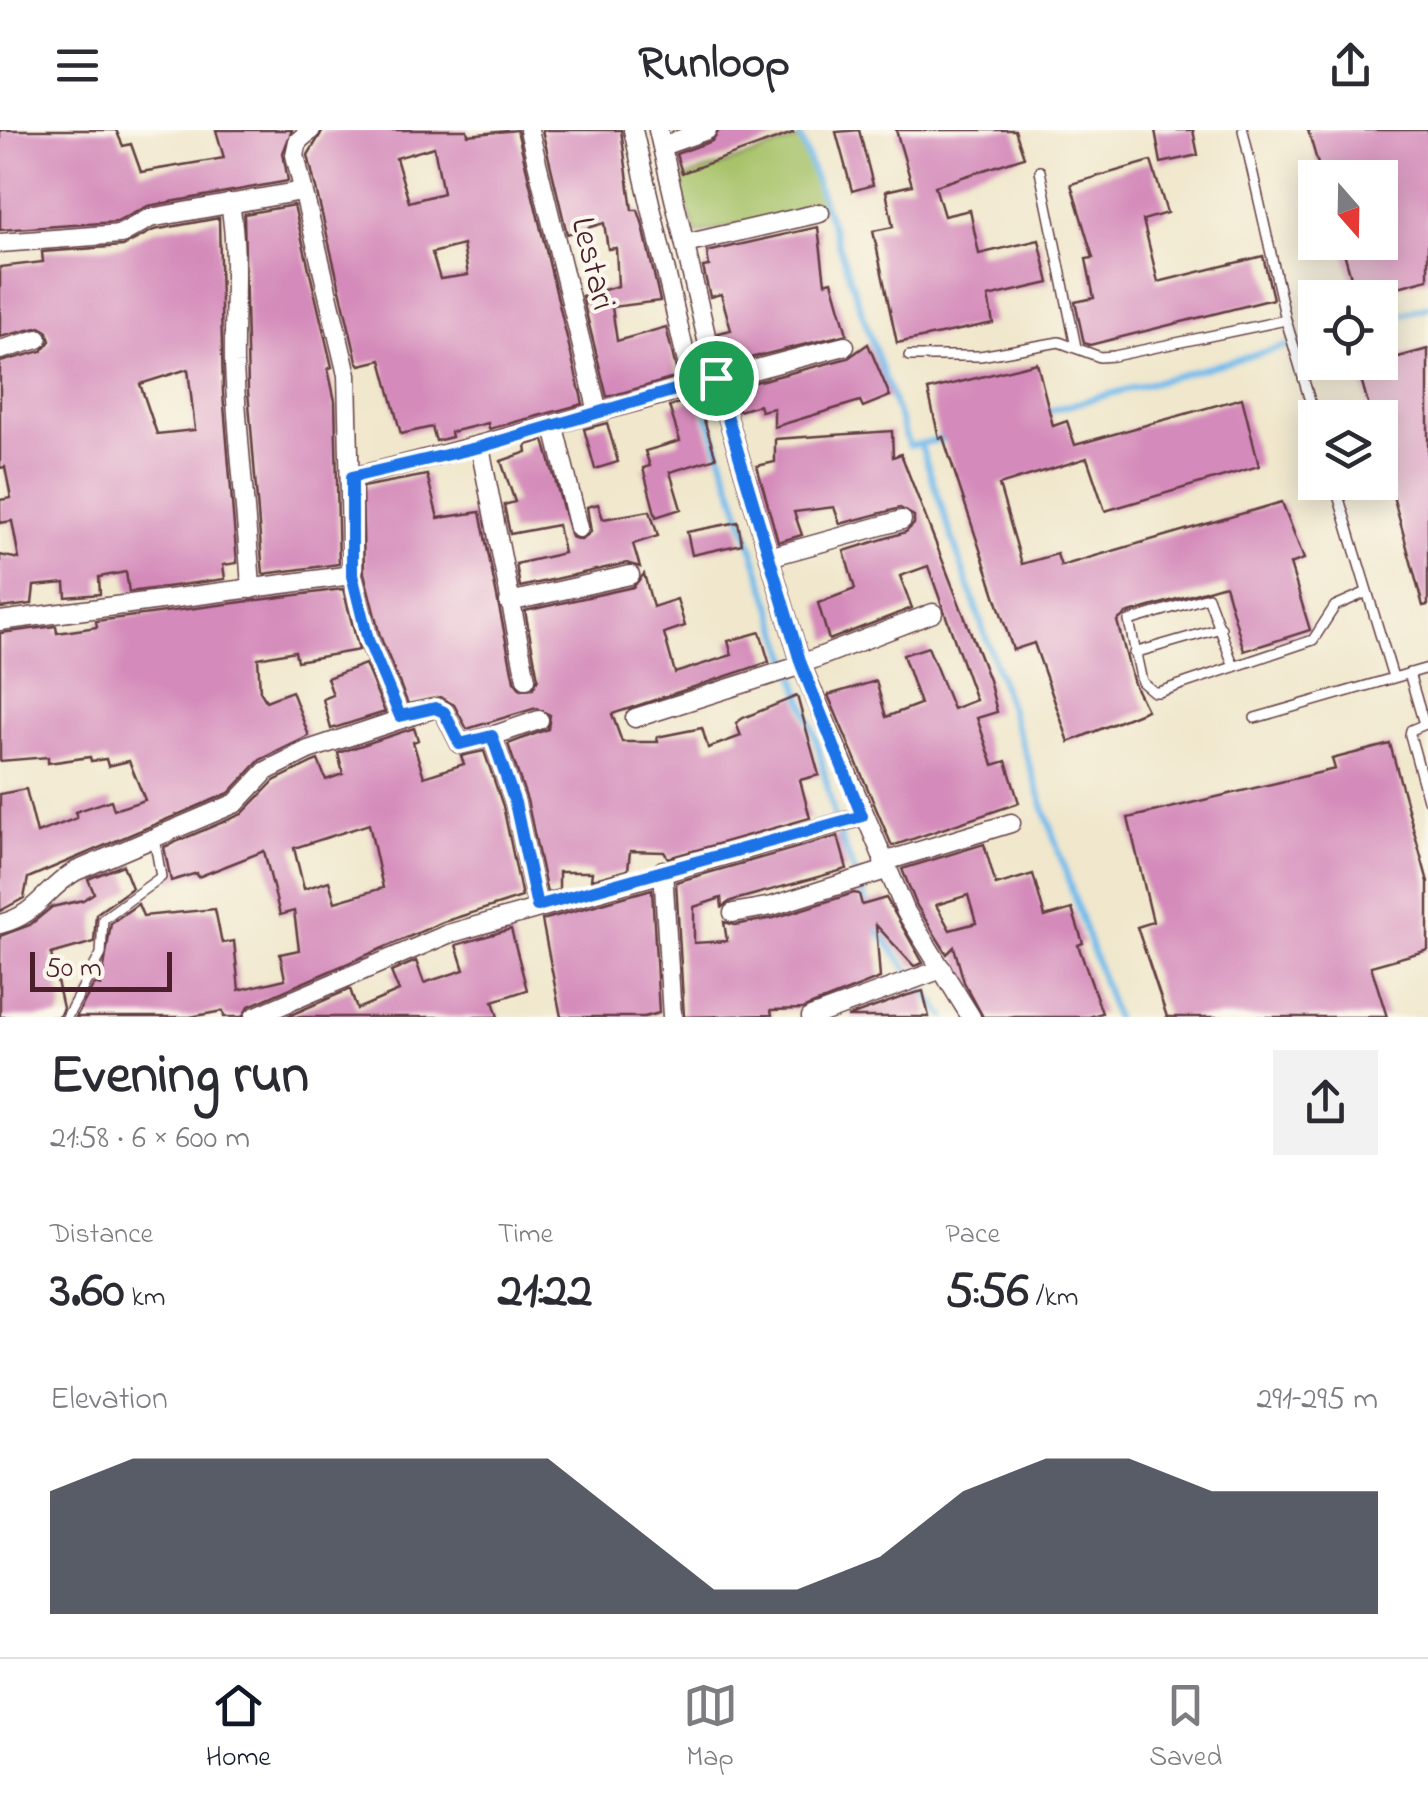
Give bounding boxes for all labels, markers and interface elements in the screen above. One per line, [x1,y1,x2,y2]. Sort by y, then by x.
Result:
text: Runloop [638,32,790,98]
icon: menu [50,38,105,93]
icon: share [1323,38,1378,93]
north arrow [1298,160,1398,260]
map controls [1298,160,1398,500]
street label: Lestari [555,212,628,316]
button: locate [1298,280,1398,380]
pin [674,336,759,421]
icon: arrive [689,351,744,406]
button: layers [1298,400,1398,500]
scale bar [30,947,172,991]
text: 50 m [45,949,102,990]
text: Evening run [50,1038,309,1118]
button: share [1273,1050,1378,1155]
text: 21:58 · 6 × 600 m [50,1116,250,1163]
text: Distance [50,1215,153,1256]
text: Time [498,1215,553,1256]
text: Pace [945,1215,1000,1256]
text: 3.60 [50,1256,124,1329]
text: 21:22 [498,1256,592,1329]
text: 5:56 [945,1256,1029,1329]
text: km [124,1278,165,1319]
text: /km [1029,1278,1078,1319]
text: Elevation [50,1377,168,1424]
text: 291–295 m [1256,1377,1378,1424]
tab: Home [206,1678,271,1779]
tab: Map [683,1678,738,1779]
tab: Saved [1149,1678,1222,1779]

